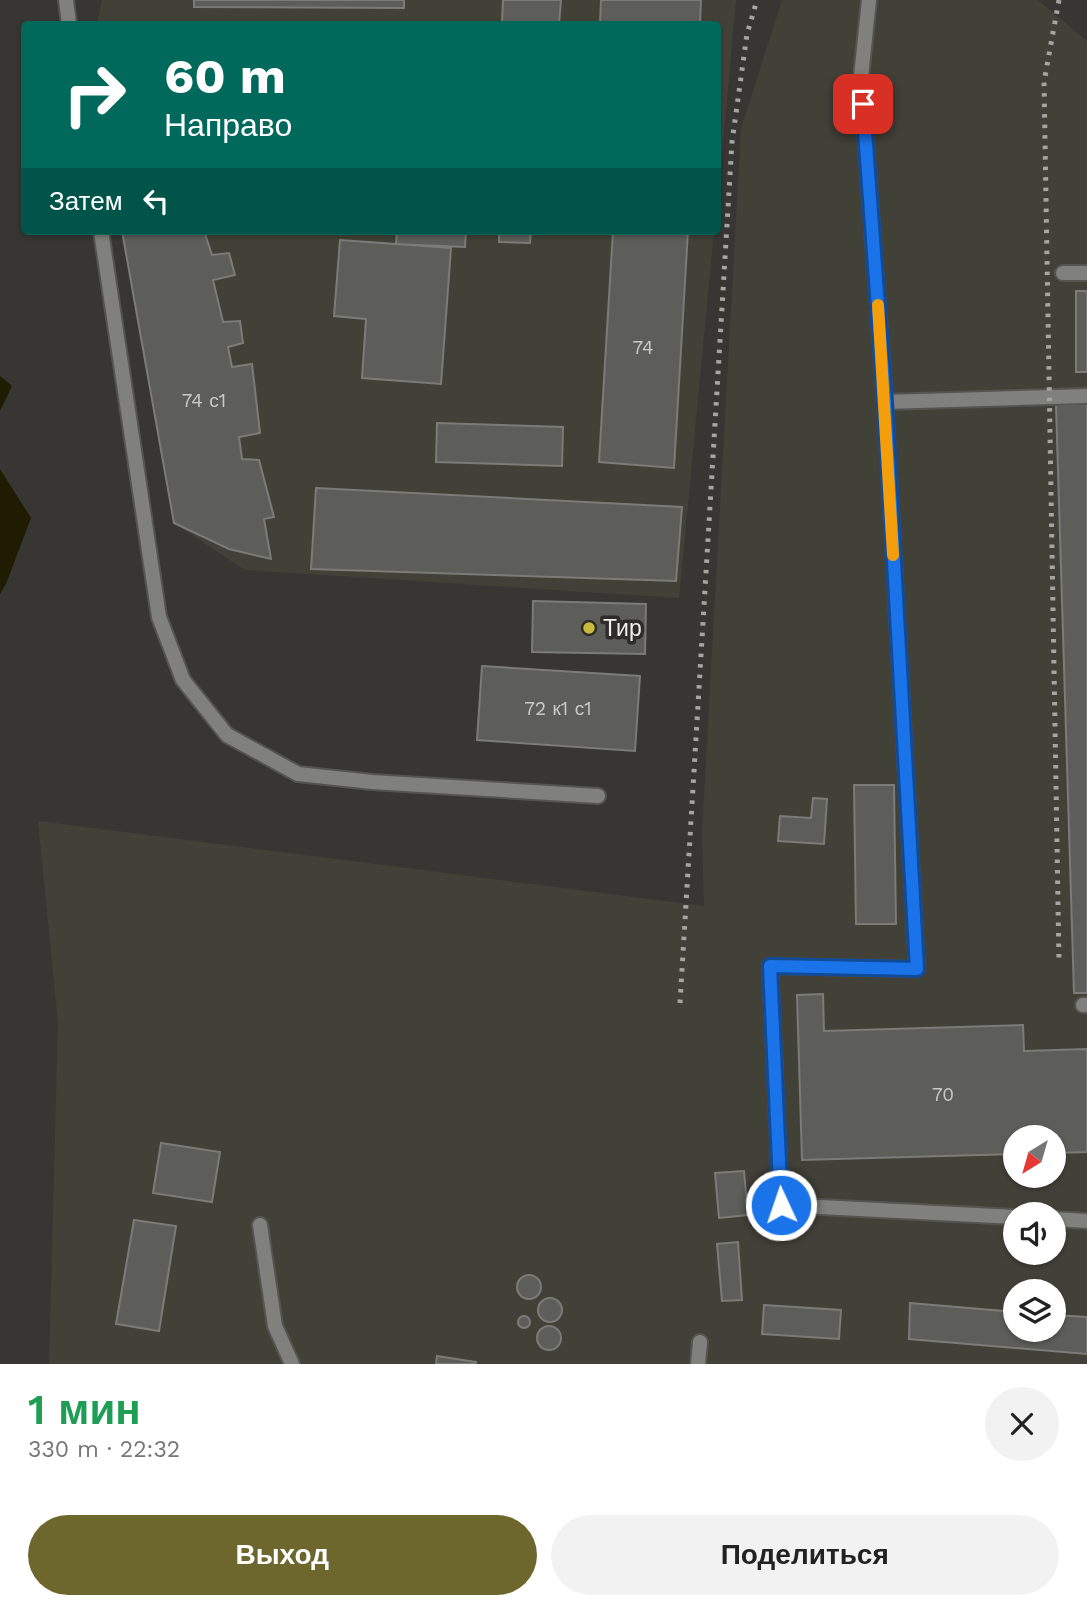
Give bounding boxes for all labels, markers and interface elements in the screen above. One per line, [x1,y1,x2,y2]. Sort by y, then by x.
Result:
text: 60 m [164,47,286,105]
icon: right [49,49,140,140]
pin [833,74,893,134]
icon: arrive [844,85,882,123]
text: Направо [164,106,292,144]
icon: left [137,182,175,220]
text: Затем [49,186,123,216]
house number: 74 [633,336,654,359]
house number: 74 с1 [182,389,226,412]
place label: Тир [603,615,642,642]
marker: Тир [581,620,597,636]
house number: 72 к1 с1 [524,697,592,720]
house number: 70 [932,1083,954,1106]
north arrow [1003,1125,1066,1188]
map controls [1003,1125,1066,1342]
position arrow [744,1168,818,1242]
button: sound [1003,1202,1066,1265]
button: layers [1003,1279,1066,1342]
text: 1 мин [28,1385,141,1434]
button: close [985,1387,1059,1461]
text: 330 m · 22:32 [28,1436,180,1463]
button: Выход [28,1515,537,1595]
button: Поделиться [551,1515,1059,1595]

